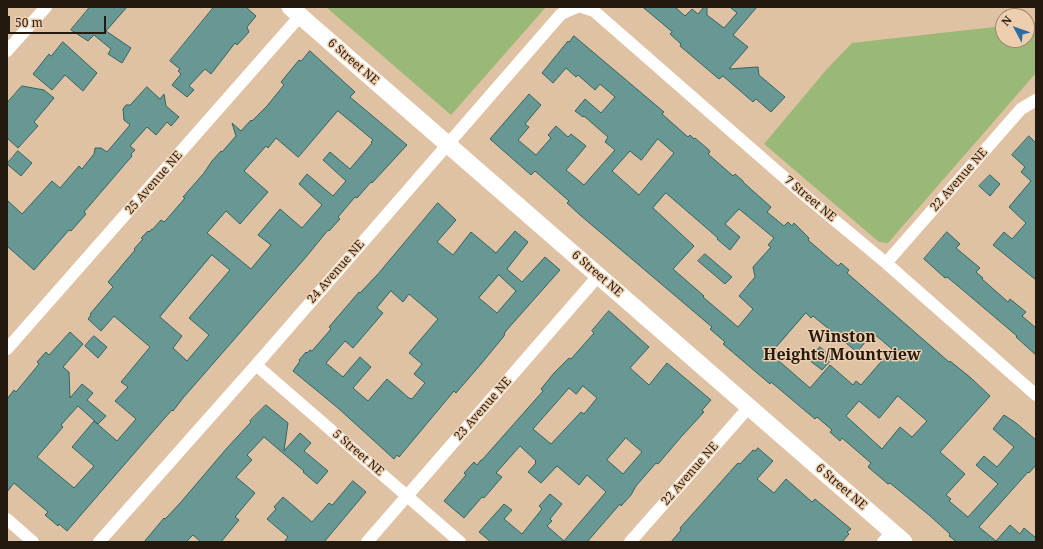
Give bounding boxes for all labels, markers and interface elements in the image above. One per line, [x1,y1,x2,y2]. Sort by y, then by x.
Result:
scale bar [10,8,108,34]
north arrow [995,8,1035,48]
text: N [998,12,1015,29]
text: 50 m [15,14,43,31]
street label: 6 Street NE [324,36,382,88]
street label: 22 Avenue NE [928,145,990,215]
street label: 25 Avenue NE [123,148,185,218]
street label: 7 Street NE [781,173,839,225]
street label: 24 Avenue NE [305,237,367,307]
street label: 6 Street NE [568,248,626,300]
district label: Winston Heights/Mountview [763,327,921,365]
street label: 23 Avenue NE [452,374,514,444]
street label: 5 Street NE [329,427,387,479]
street label: 22 Avenue NE [659,439,721,509]
street label: 6 Street NE [812,461,870,513]

